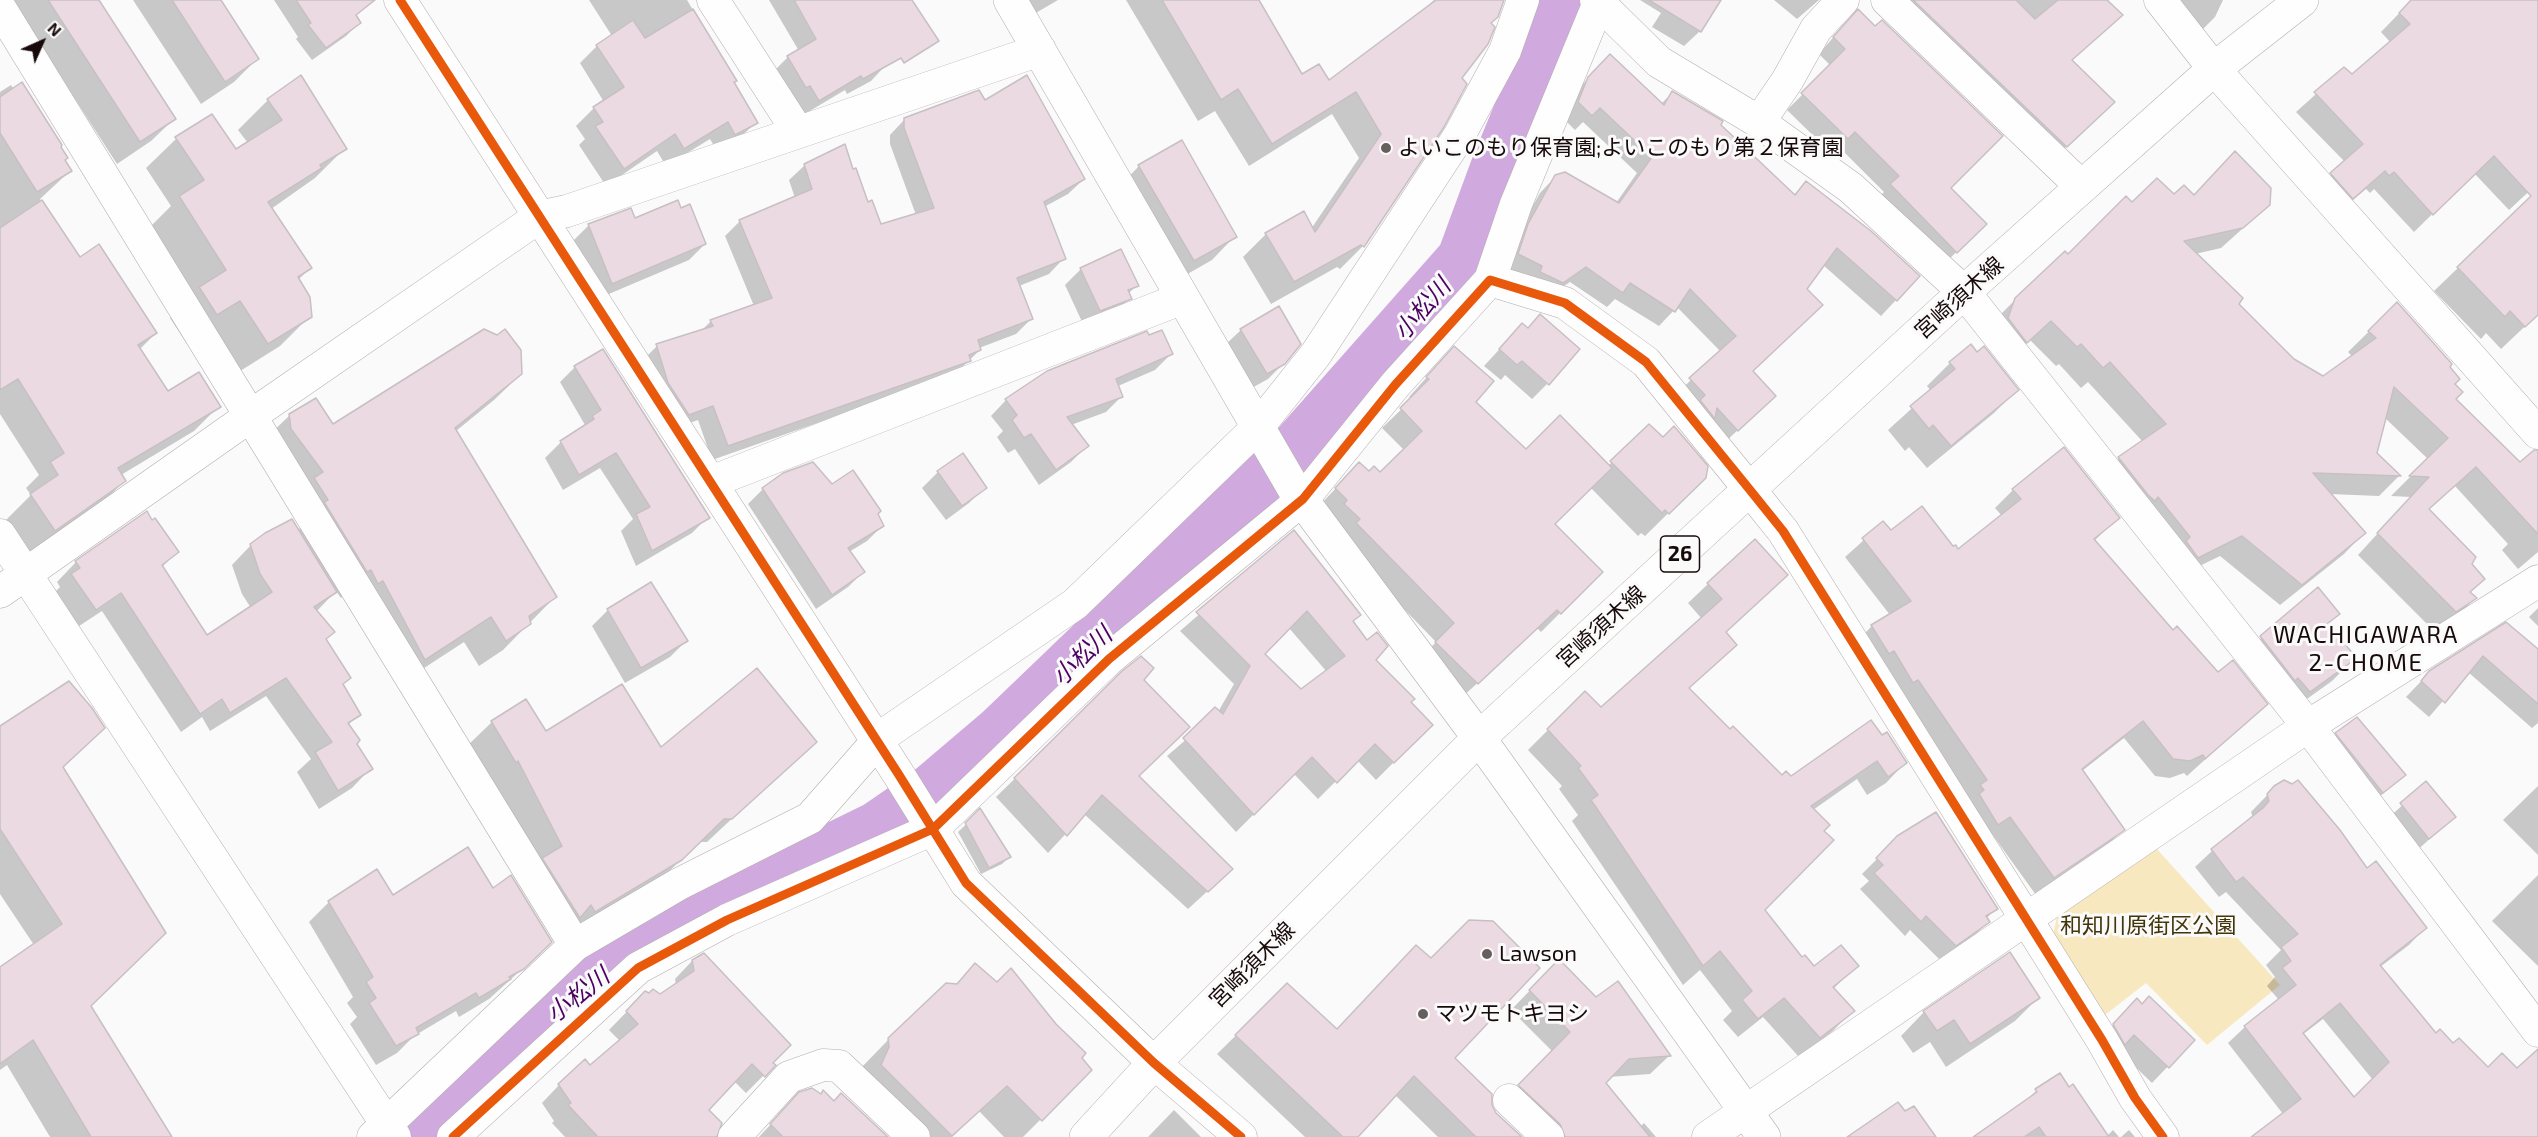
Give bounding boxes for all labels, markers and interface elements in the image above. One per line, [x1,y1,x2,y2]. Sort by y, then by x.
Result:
north arrow [12,12,72,72]
text: N [44,18,66,40]
place label: よいこのもり保育園;よいこのもり第２保育園 [1398,135,1843,161]
marker: よいこのもり保育園;よいこのもり第２保育園 [1379,141,1393,155]
street label: 宮崎須木線 [1909,251,2009,345]
water label: 小松川 [1388,272,1456,346]
road number: 26 [1660,536,1700,572]
street label: 宮崎須木線 [1551,580,1651,674]
water label: 小松川 [1046,621,1118,691]
district label: WACHIGAWARA 2-CHOME [2273,621,2459,677]
park label: 和知川原街区公園 [2060,913,2236,939]
street label: 宮崎須木線 [1204,917,1300,1013]
place label: Lawson [1499,941,1577,967]
marker: Lawson [1480,947,1494,961]
water label: 小松川 [541,961,615,1029]
place label: マツモトキヨシ [1435,1001,1589,1027]
marker: マツモトキヨシ [1416,1007,1430,1021]

